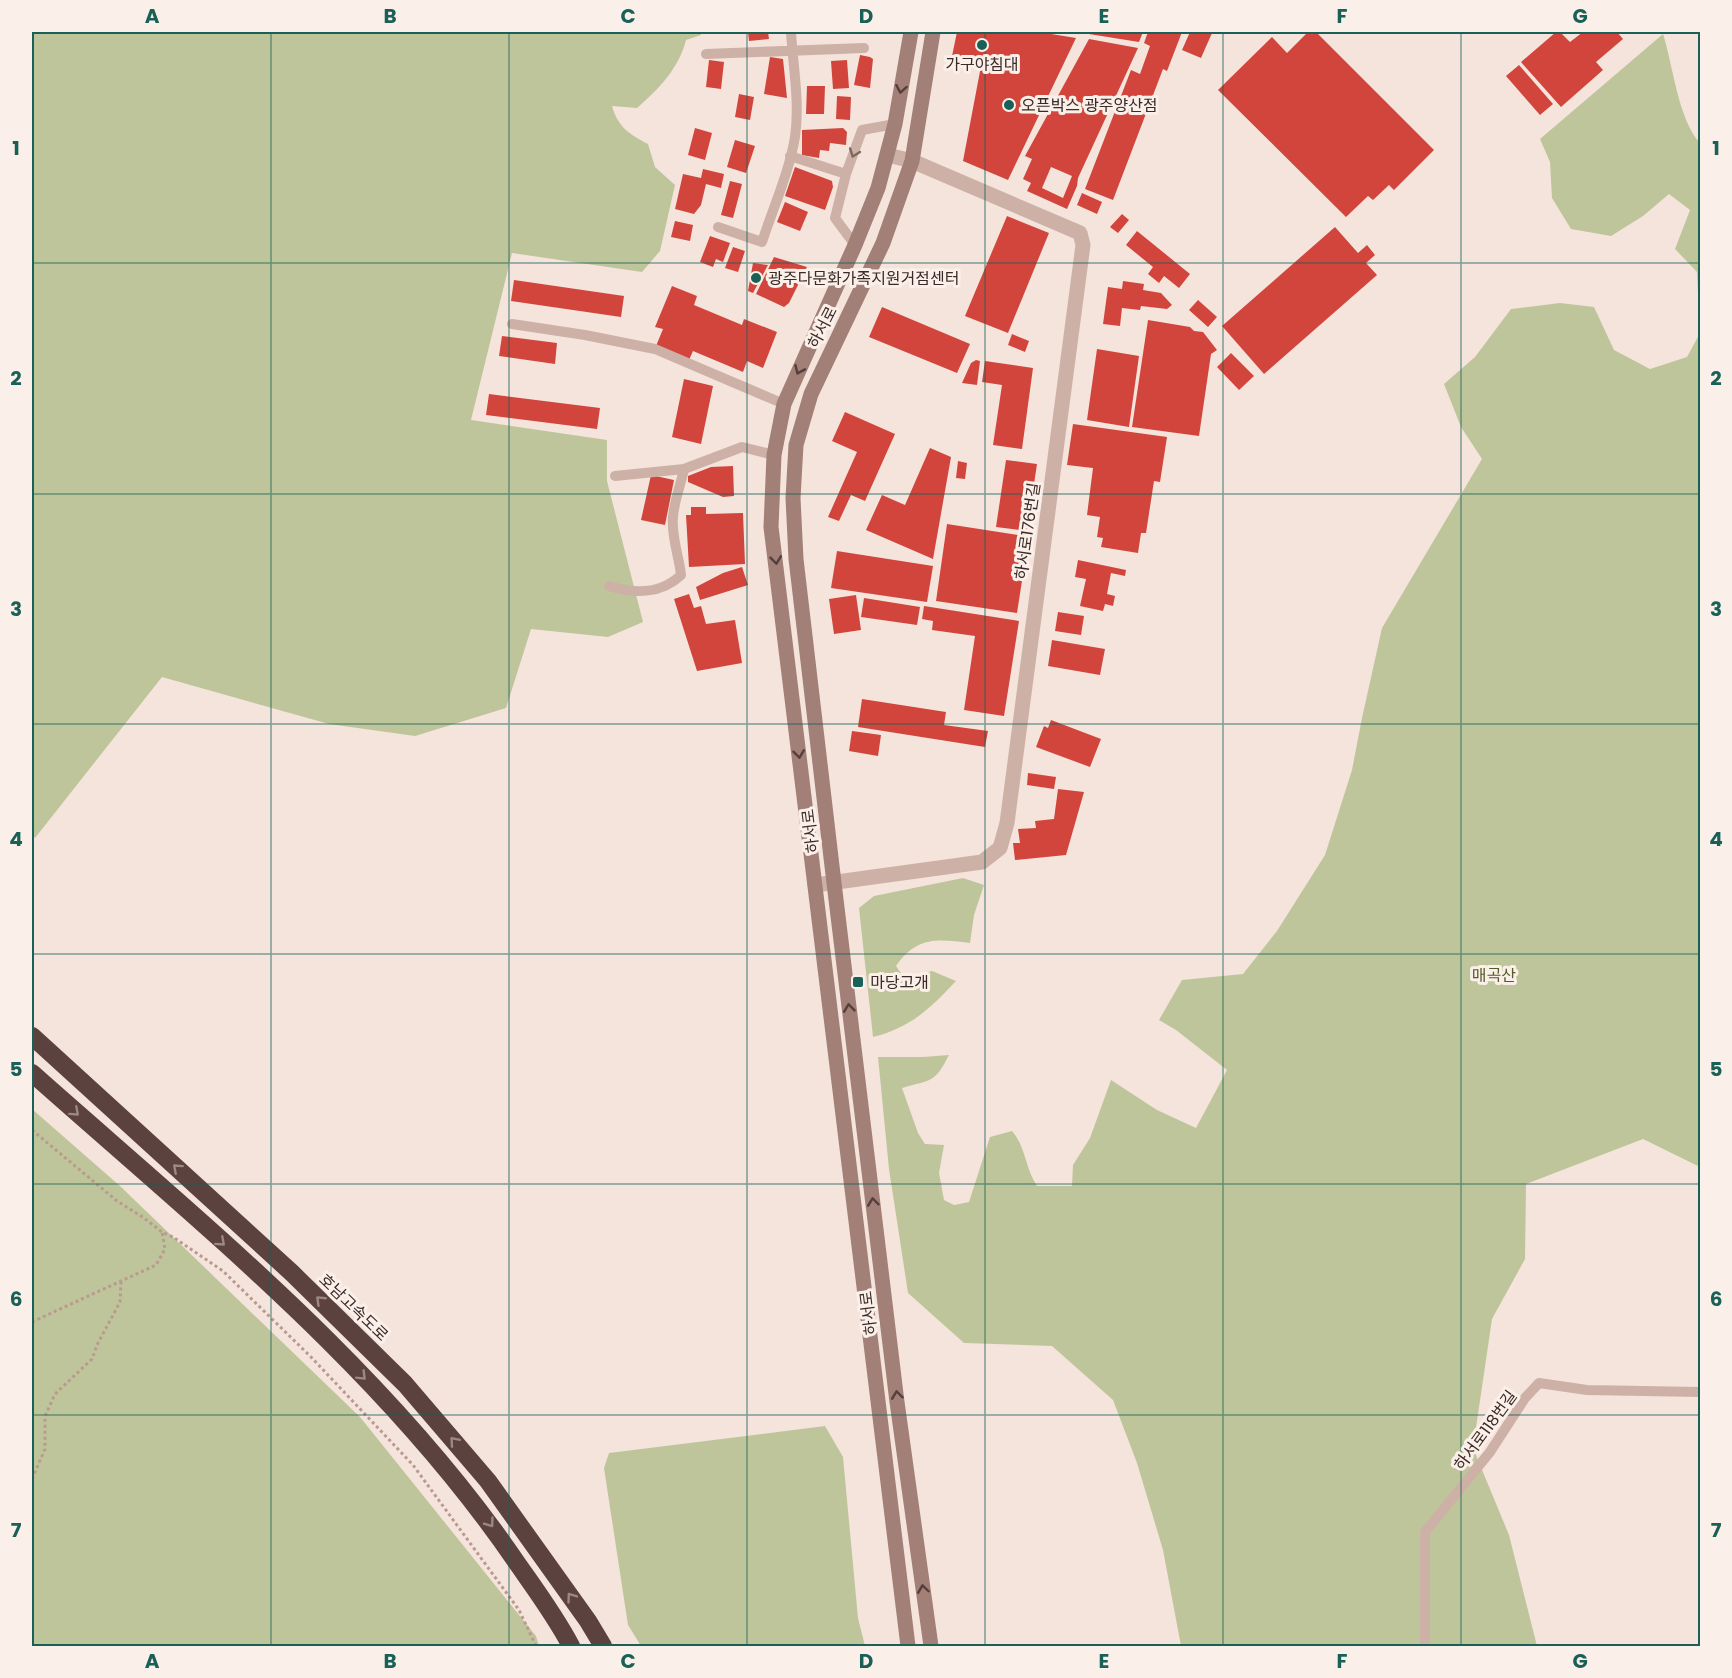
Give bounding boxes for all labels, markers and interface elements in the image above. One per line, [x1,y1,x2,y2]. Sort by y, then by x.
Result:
text: A [145,2,160,30]
text: B [383,2,397,30]
text: C [620,2,636,30]
text: D [859,2,873,30]
text: E [1099,2,1109,30]
text: F [1337,2,1348,30]
text: G [1572,2,1588,30]
marker: 가구야침대 [975,38,989,52]
place label: 가구야침대 [945,53,1019,76]
one-way arrow [896,85,908,94]
place label: 오픈박스 광주양산점 [1021,94,1158,117]
marker: 오픈박스 광주양산점 [1002,98,1016,112]
text: 1 [12,134,20,162]
text: 1 [1712,134,1720,162]
one-way arrow [848,147,861,158]
place label: 광주다문화가족지원거점센터 [768,267,959,290]
marker: 광주다문화가족지원거점센터 [749,271,763,285]
street label: 하서로 [802,302,843,352]
text: 2 [10,364,22,392]
one-way arrow [795,364,807,375]
text: 2 [1710,364,1722,392]
street label: 하서로176번길 [1009,481,1046,581]
one-way arrow [769,556,781,565]
text: 3 [10,595,22,623]
text: 3 [1710,595,1722,623]
one-way arrow [792,749,805,759]
street label: 하서로 [796,807,825,854]
text: 4 [9,825,23,853]
text: 4 [1709,825,1723,853]
park label: 매곡산 [1472,964,1516,987]
place label: 마당고개 [870,971,929,994]
marker: 마당고개 [851,975,865,989]
one-way arrow [843,1004,856,1013]
text: 5 [10,1055,23,1083]
text: 5 [1710,1055,1723,1083]
one-way arrow [68,1105,79,1116]
one-way arrow [173,1164,184,1175]
one-way arrow [867,1197,880,1206]
one-way arrow [214,1235,225,1246]
street label: 호남고속도로 [314,1268,394,1346]
text: 6 [10,1285,22,1313]
text: 6 [1710,1285,1722,1313]
street label: 하서로 [854,1289,883,1336]
one-way arrow [317,1297,328,1308]
one-way arrow [355,1369,366,1380]
street label: 하서로118번길 [1448,1386,1522,1475]
one-way arrow [891,1391,903,1400]
one-way arrow [451,1437,462,1448]
text: 7 [11,1516,22,1544]
text: 7 [1711,1516,1722,1544]
one-way arrow [483,1517,494,1528]
one-way arrow [917,1584,930,1593]
one-way arrow [567,1593,578,1604]
text: A [145,1647,160,1675]
text: B [383,1647,397,1675]
text: C [620,1647,636,1675]
text: D [859,1647,873,1675]
text: E [1099,1647,1109,1675]
text: F [1337,1647,1348,1675]
text: G [1572,1647,1588,1675]

